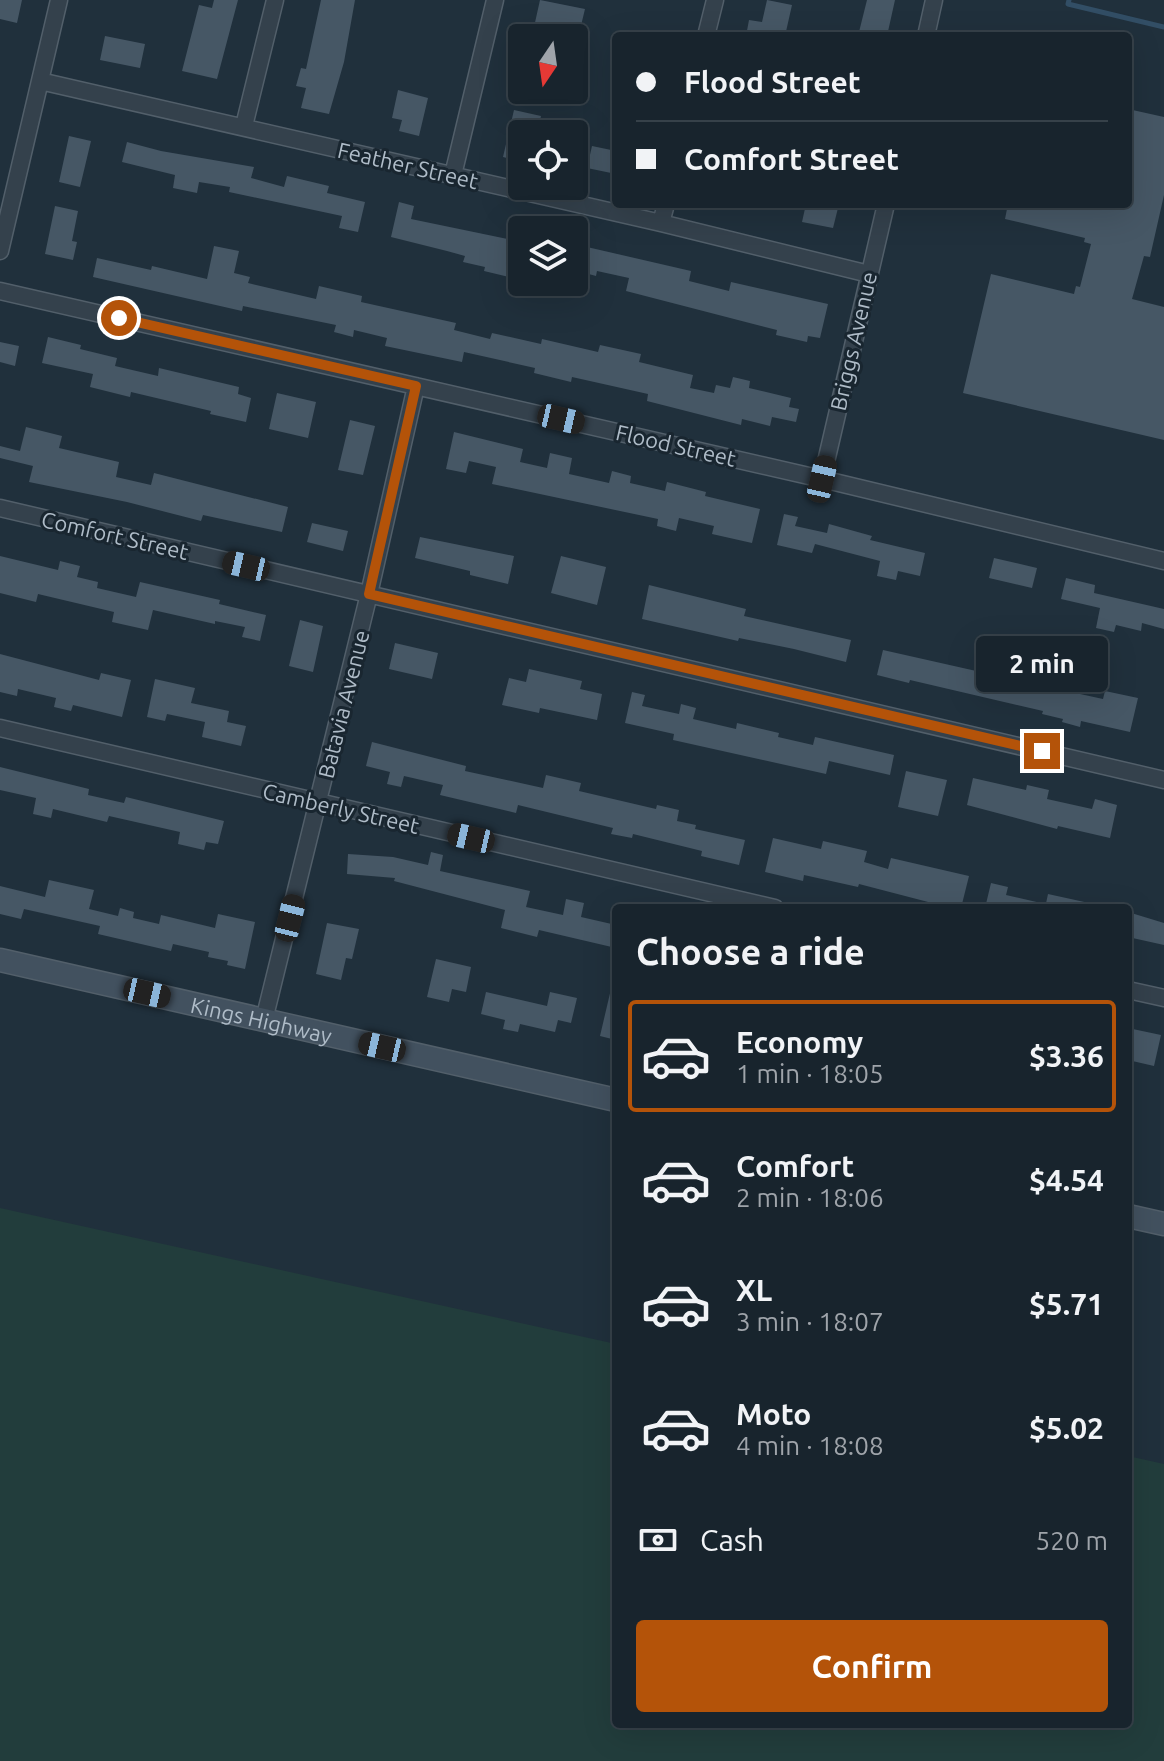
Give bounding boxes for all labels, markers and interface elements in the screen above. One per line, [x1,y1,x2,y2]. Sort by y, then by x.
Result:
north arrow [508,24,588,104]
map controls [508,24,588,296]
text: Flood Street [684,65,861,99]
button: locate [508,120,588,200]
street label: Feather Street [335,137,481,193]
text: Comfort Street [684,142,899,176]
button: layers [508,216,588,296]
street label: Briggs Avenue [825,269,881,413]
route start [101,300,137,336]
car [535,402,587,436]
street label: Flood Street [614,419,739,471]
car [805,453,839,505]
street label: Comfort Street [39,506,191,564]
car [220,549,272,583]
street label: Batavia Avenue [313,627,373,781]
callout: 2 min [976,635,1108,691]
text: 2 min [1009,649,1075,678]
route end [1024,733,1060,769]
street label: Camberly Street [260,778,422,838]
car [445,821,497,855]
car [273,892,307,944]
text: Choose a ride [636,931,865,972]
car [121,976,173,1010]
street label: Kings Highway [188,991,335,1048]
icon: car [640,1020,712,1092]
text: Economy [736,1025,863,1059]
car [356,1030,408,1064]
text: $3.36 [1029,1039,1104,1073]
text: 1 min · 18:05 [736,1059,884,1088]
icon: car [640,1144,712,1216]
text: Comfort [736,1149,854,1183]
text: $4.54 [1029,1163,1104,1197]
text: 2 min · 18:06 [736,1183,884,1212]
icon: car [640,1268,712,1340]
text: XL [736,1273,772,1307]
text: $5.71 [1029,1287,1104,1321]
text: 3 min · 18:07 [736,1307,884,1336]
icon: car [640,1392,712,1464]
text: Moto [736,1397,811,1431]
text: $5.02 [1029,1411,1104,1445]
text: 4 min · 18:08 [736,1431,884,1460]
icon: cash [636,1518,680,1562]
text: Cash [700,1523,764,1557]
text: 520 m [1036,1526,1108,1555]
button: Confirm [636,1620,1108,1712]

